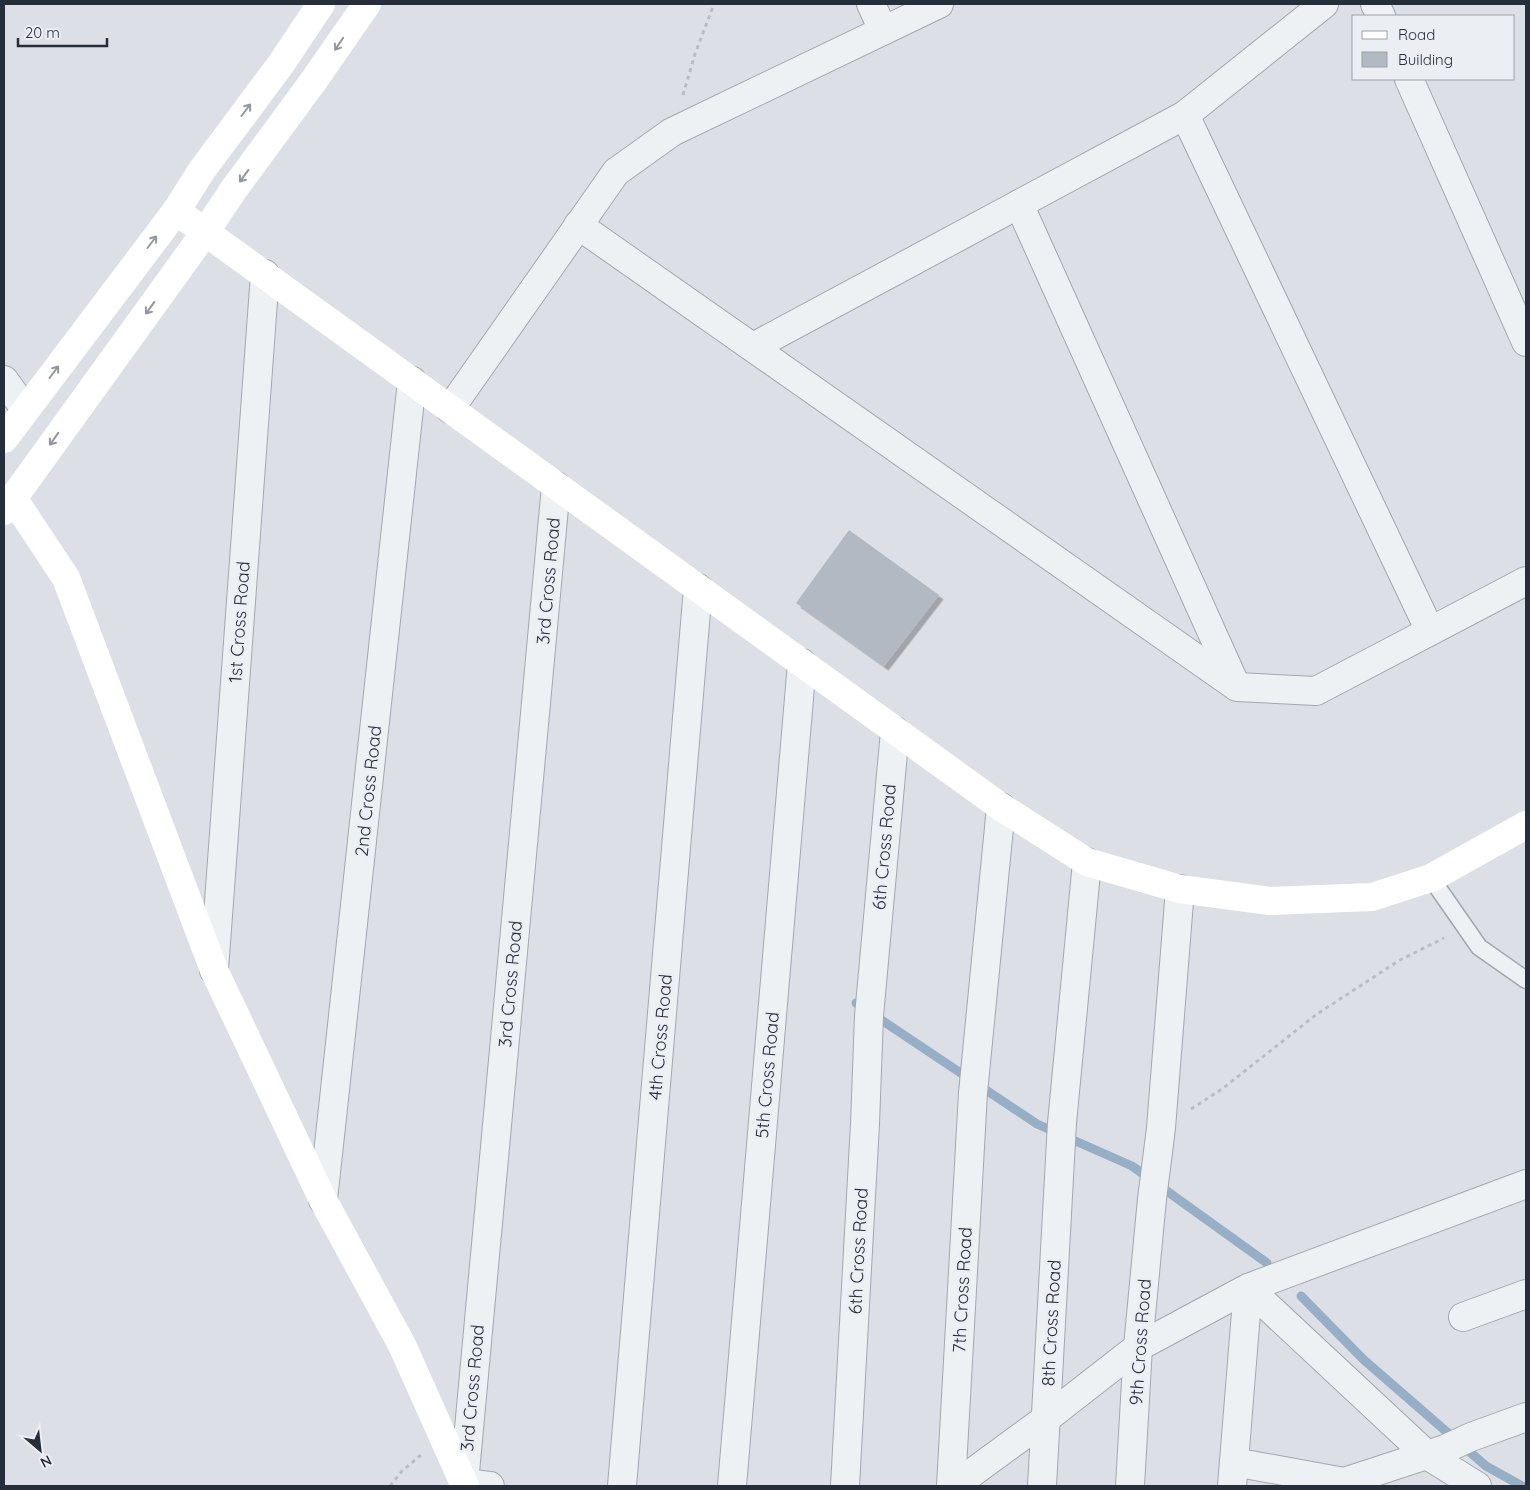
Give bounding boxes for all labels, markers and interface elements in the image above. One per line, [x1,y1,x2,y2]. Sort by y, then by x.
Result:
scale bar [18,15,106,47]
legend [1352,15,1515,80]
text: 20 m [25,23,60,42]
text: Road [1398,25,1435,44]
one-way arrow [334,37,344,51]
text: Building [1398,50,1453,69]
one-way arrow [241,104,252,117]
one-way arrow [239,168,249,182]
one-way arrow [147,235,157,249]
one-way arrow [145,301,155,315]
one-way arrow [48,365,59,378]
one-way arrow [49,432,59,446]
street label: 3rd Cross Road [531,517,565,645]
street label: 1st Cross Road [223,560,255,684]
street label: 2nd Cross Road [350,724,386,858]
street label: 6th Cross Road [867,783,901,911]
street label: 3rd Cross Road [493,920,527,1048]
street label: 4th Cross Road [643,973,677,1101]
street label: 5th Cross Road [750,1011,784,1139]
street label: 6th Cross Road [843,1187,873,1315]
street label: 7th Cross Road [947,1226,977,1354]
street label: 8th Cross Road [1036,1259,1066,1387]
street label: 9th Cross Road [1124,1278,1156,1406]
street label: 3rd Cross Road [455,1324,489,1452]
north arrow [15,1425,65,1475]
text: N [37,1451,55,1472]

